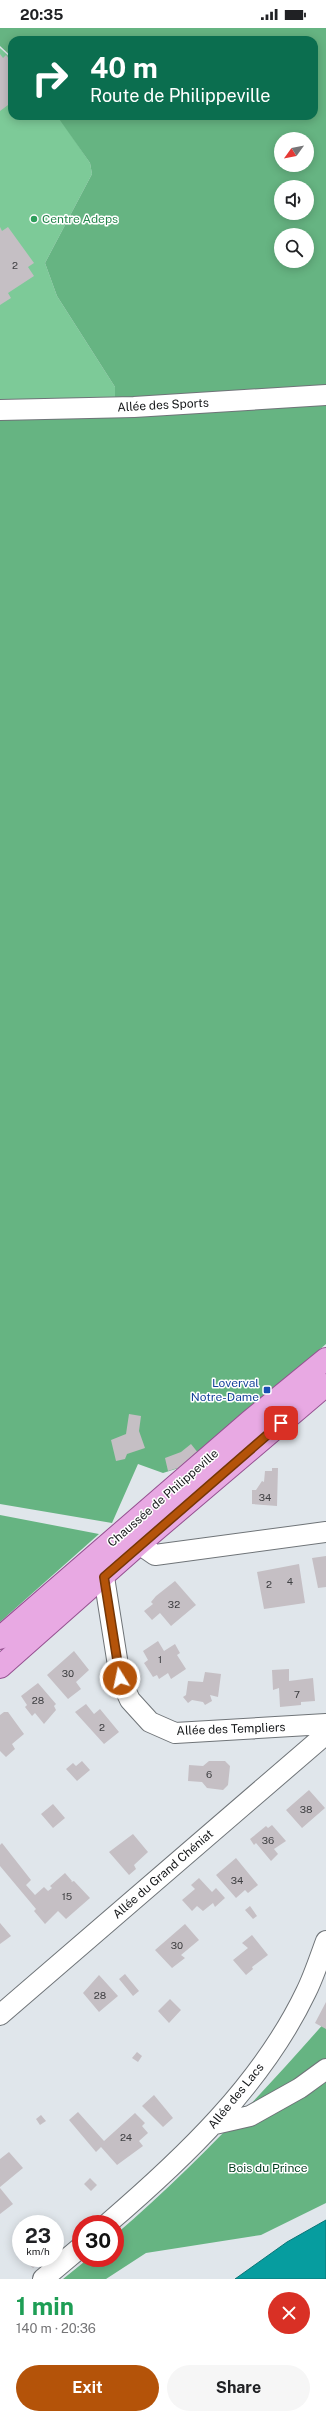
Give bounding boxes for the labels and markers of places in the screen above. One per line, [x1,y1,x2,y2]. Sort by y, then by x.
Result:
place label: Centre Adeps [42,212,118,226]
marker: Centre Adeps [29,214,39,224]
place label: Loverval Notre-Dame [191,1376,259,1404]
marker: Loverval Notre-Dame [262,1385,272,1395]
pin [264,1406,298,1440]

